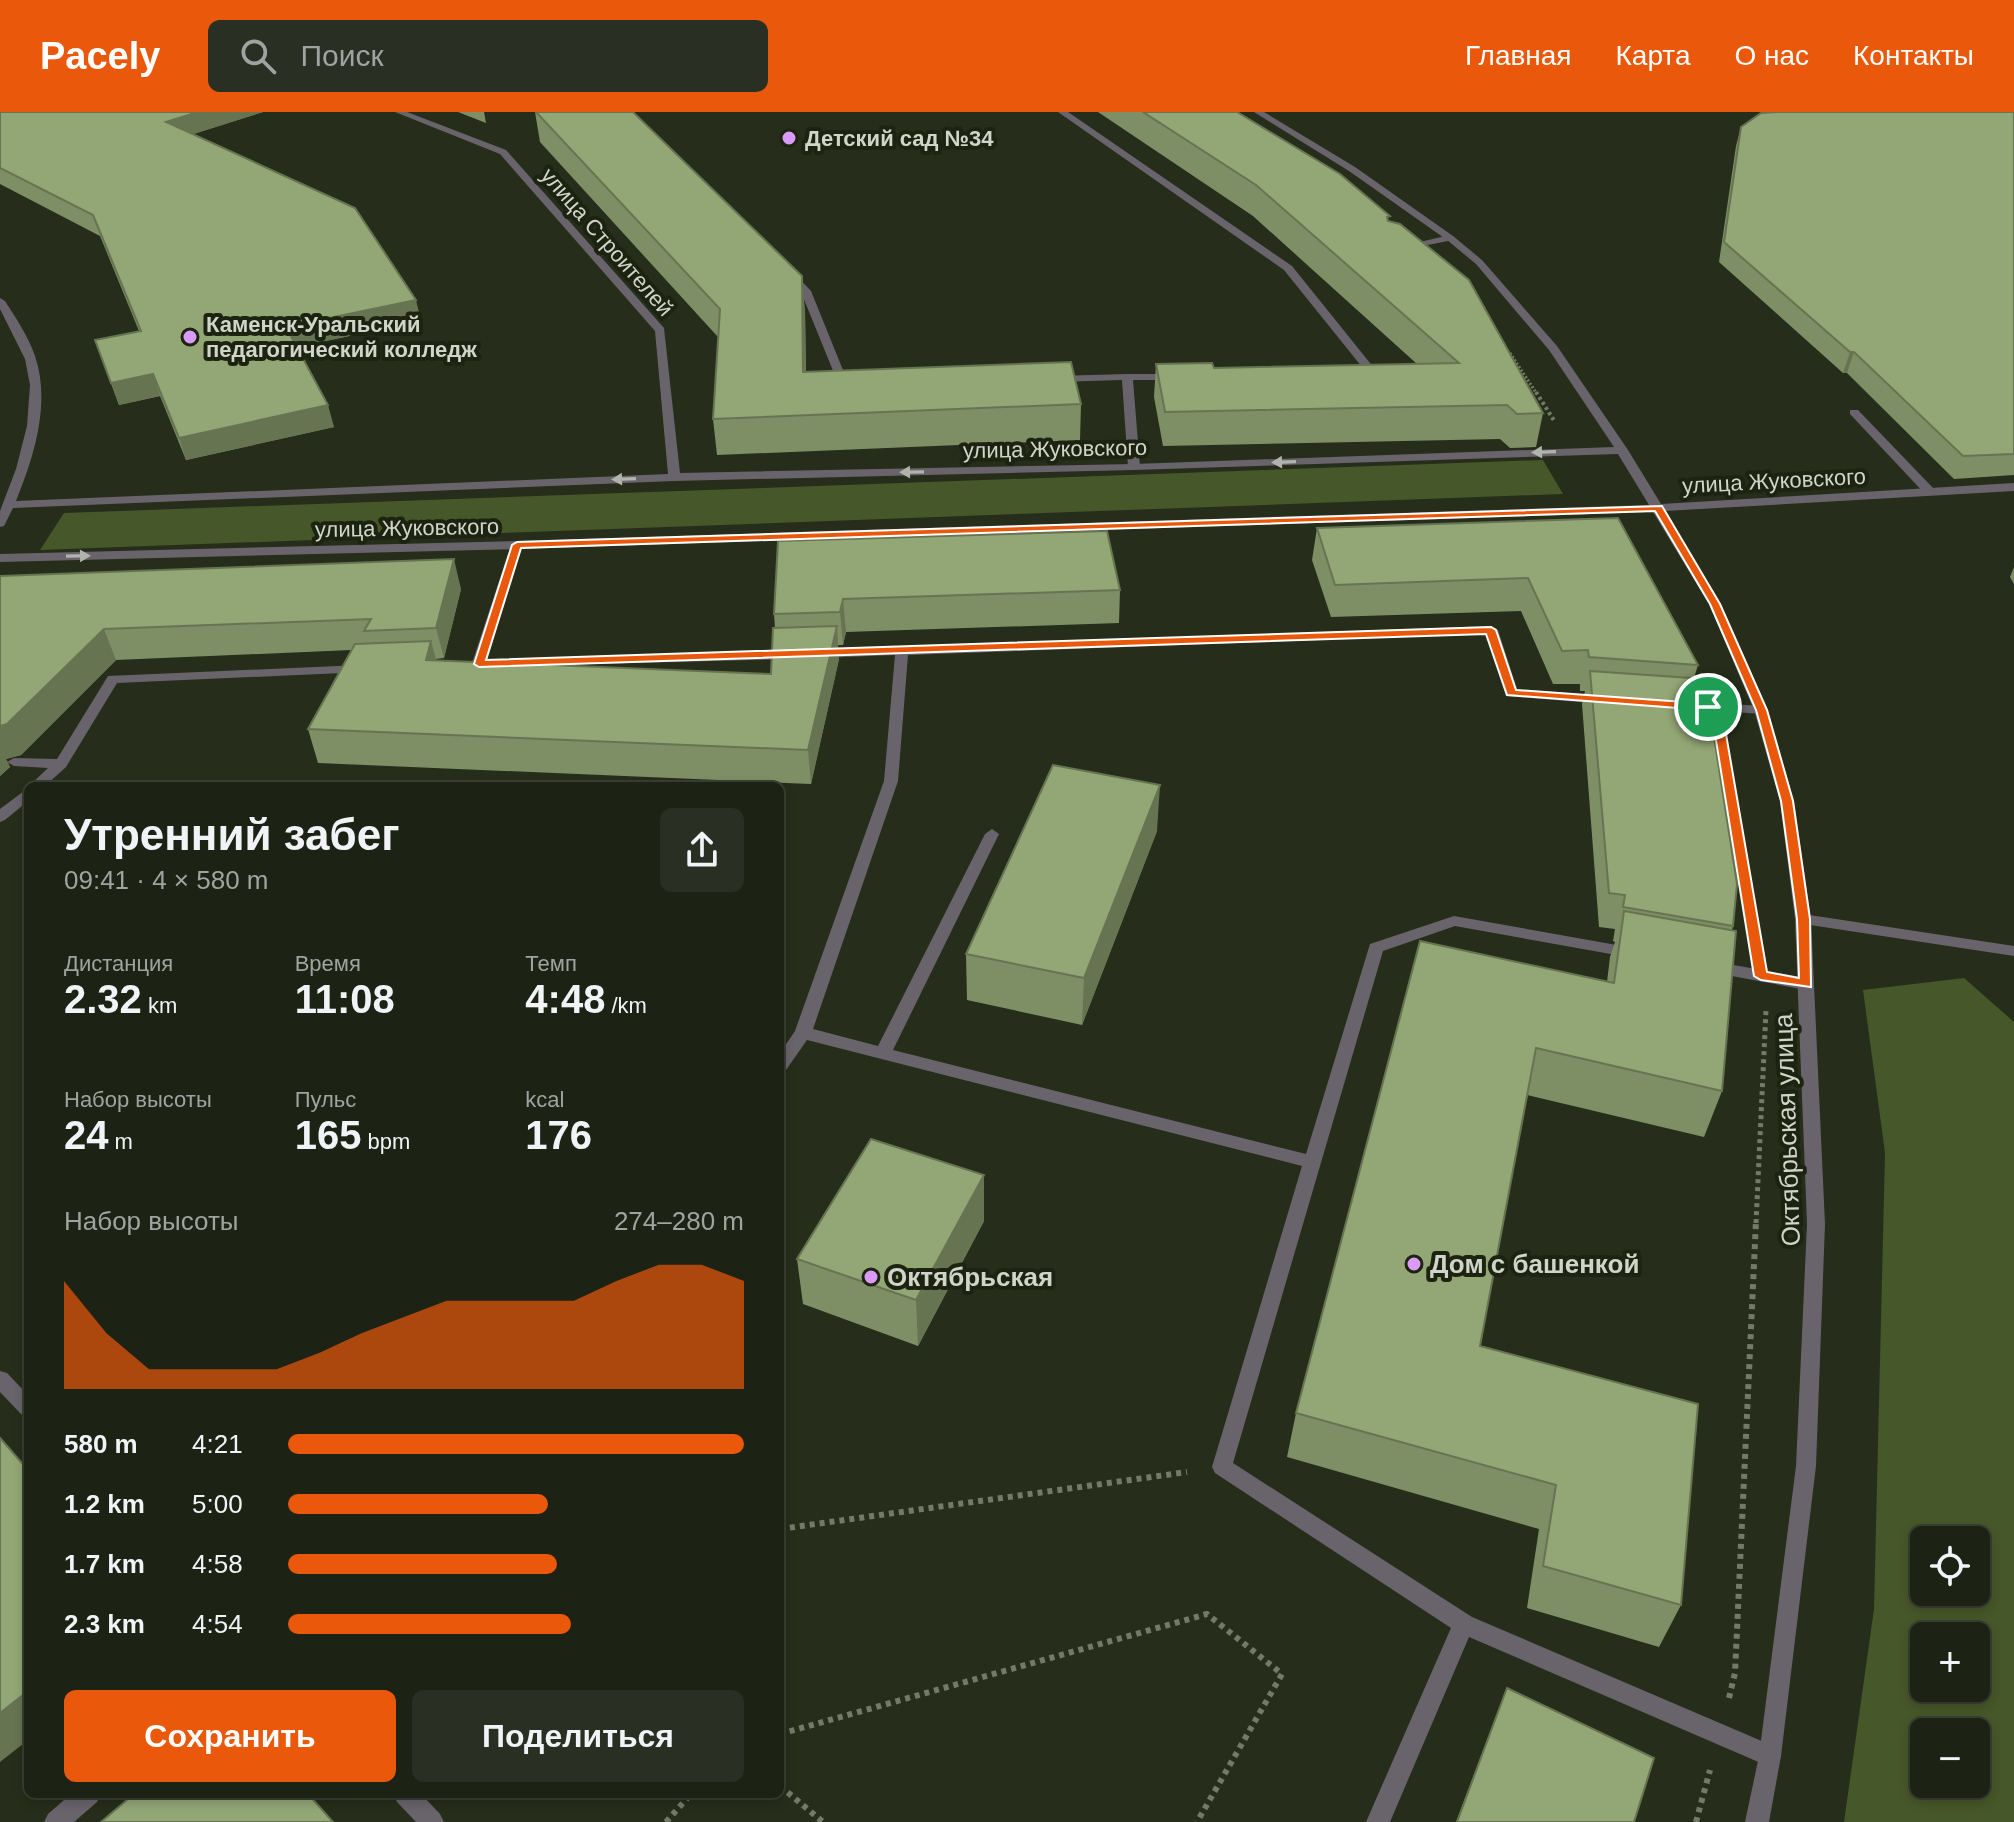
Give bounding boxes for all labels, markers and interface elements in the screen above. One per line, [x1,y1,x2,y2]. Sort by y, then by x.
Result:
search box [208,20,768,92]
icon: search [236,34,280,78]
text: Pacely [40,35,160,77]
text: Поиск [300,39,384,72]
text: Главная [1465,40,1572,71]
text: Карта [1616,40,1690,71]
text: О нас [1734,40,1809,71]
text: Контакты [1853,40,1974,71]
place label: Детский сад №34 [805,126,994,151]
marker: Детский сад №34 [780,129,798,147]
street label: улица Строителей [536,163,678,321]
place label: Каменск-Уральский педагогический колледж [206,312,477,362]
marker: Каменск-Уральский педагогический колледж [181,328,199,346]
street label: улица Жуковского [963,435,1147,463]
one-way arrow [1531,446,1556,459]
one-way arrow [1271,455,1296,468]
street label: улица Жуковского [1681,464,1867,498]
one-way arrow [899,465,924,478]
one-way arrow [611,472,636,485]
street label: улица Жуковского [315,514,499,542]
one-way arrow [66,550,91,562]
pin [1674,673,1742,741]
icon: arrive [1686,685,1730,729]
button: share [660,808,744,892]
text: Утренний забег [64,810,399,859]
text: 09:41 · 4 × 580 m [64,865,269,895]
text: Дистанция [64,951,173,976]
text: Время [295,951,361,976]
text: Темп [525,951,577,976]
text: 2.32 [64,977,142,1021]
text: 11:08 [295,977,395,1021]
text: 4:48 [525,977,605,1021]
text: km [142,993,177,1018]
text: /km [605,993,647,1018]
street label: Октябрьская улица [1768,1013,1806,1247]
text: Набор высоты [64,1087,212,1112]
text: Пульс [295,1087,356,1112]
text: kcal [525,1087,564,1112]
text: 24 [64,1113,109,1157]
text: 165 [295,1113,361,1157]
text: 176 [525,1113,592,1157]
text: m [109,1129,133,1154]
text: bpm [361,1129,410,1154]
text: Набор высоты [64,1206,239,1236]
text: 274–280 m [614,1206,744,1236]
place label: Дом с башенкой [1430,1249,1639,1279]
marker: Дом с башенкой [1405,1255,1423,1273]
place label: Октябрьская [887,1262,1053,1292]
marker: Октябрьская [862,1268,880,1286]
text: 580 m [64,1429,138,1459]
text: 4:21 [192,1429,243,1459]
text: 1.2 km [64,1489,145,1519]
text: 5:00 [192,1489,243,1519]
map controls [1910,1526,1990,1798]
button: locate [1910,1526,1990,1606]
text: 1.7 km [64,1549,145,1579]
text: 4:58 [192,1549,243,1579]
text: 2.3 km [64,1609,145,1639]
text: 4:54 [192,1609,243,1639]
button: + [1910,1622,1990,1702]
button: Сохранить [64,1690,396,1782]
button: Поделиться [412,1690,744,1782]
button: − [1910,1718,1990,1798]

